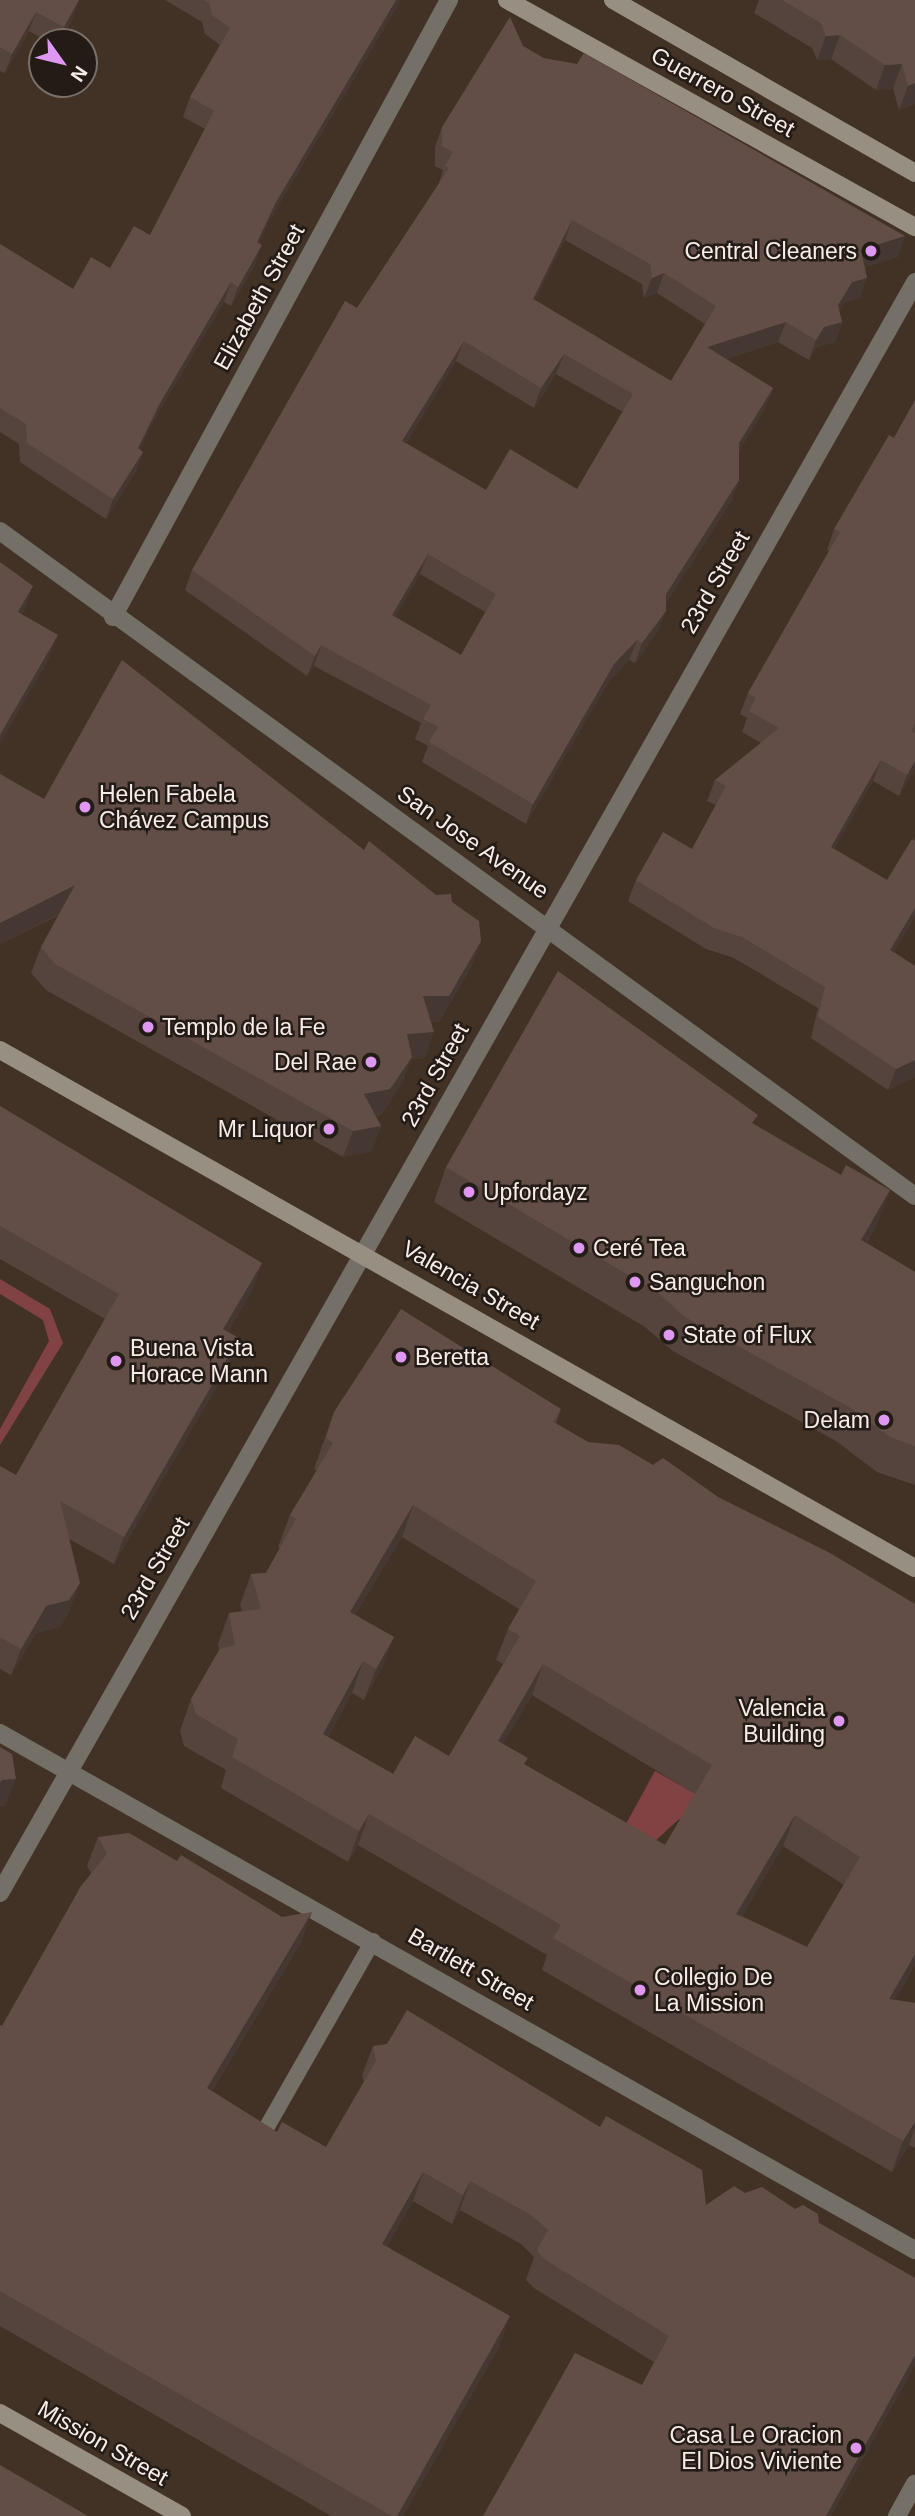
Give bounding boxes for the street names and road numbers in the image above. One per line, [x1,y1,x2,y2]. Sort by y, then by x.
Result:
street label: Guerrero Street [646,41,800,143]
street label: Elizabeth Street [208,219,310,375]
street label: 23rd Street [675,526,755,638]
street label: San Jose Avenue [391,779,555,905]
street label: 23rd Street [395,1019,475,1131]
street label: Valencia Street [397,1234,545,1336]
street label: 23rd Street [115,1512,195,1624]
street label: Bartlett Street [403,1922,539,2016]
street label: Mission Street [33,2395,173,2491]

